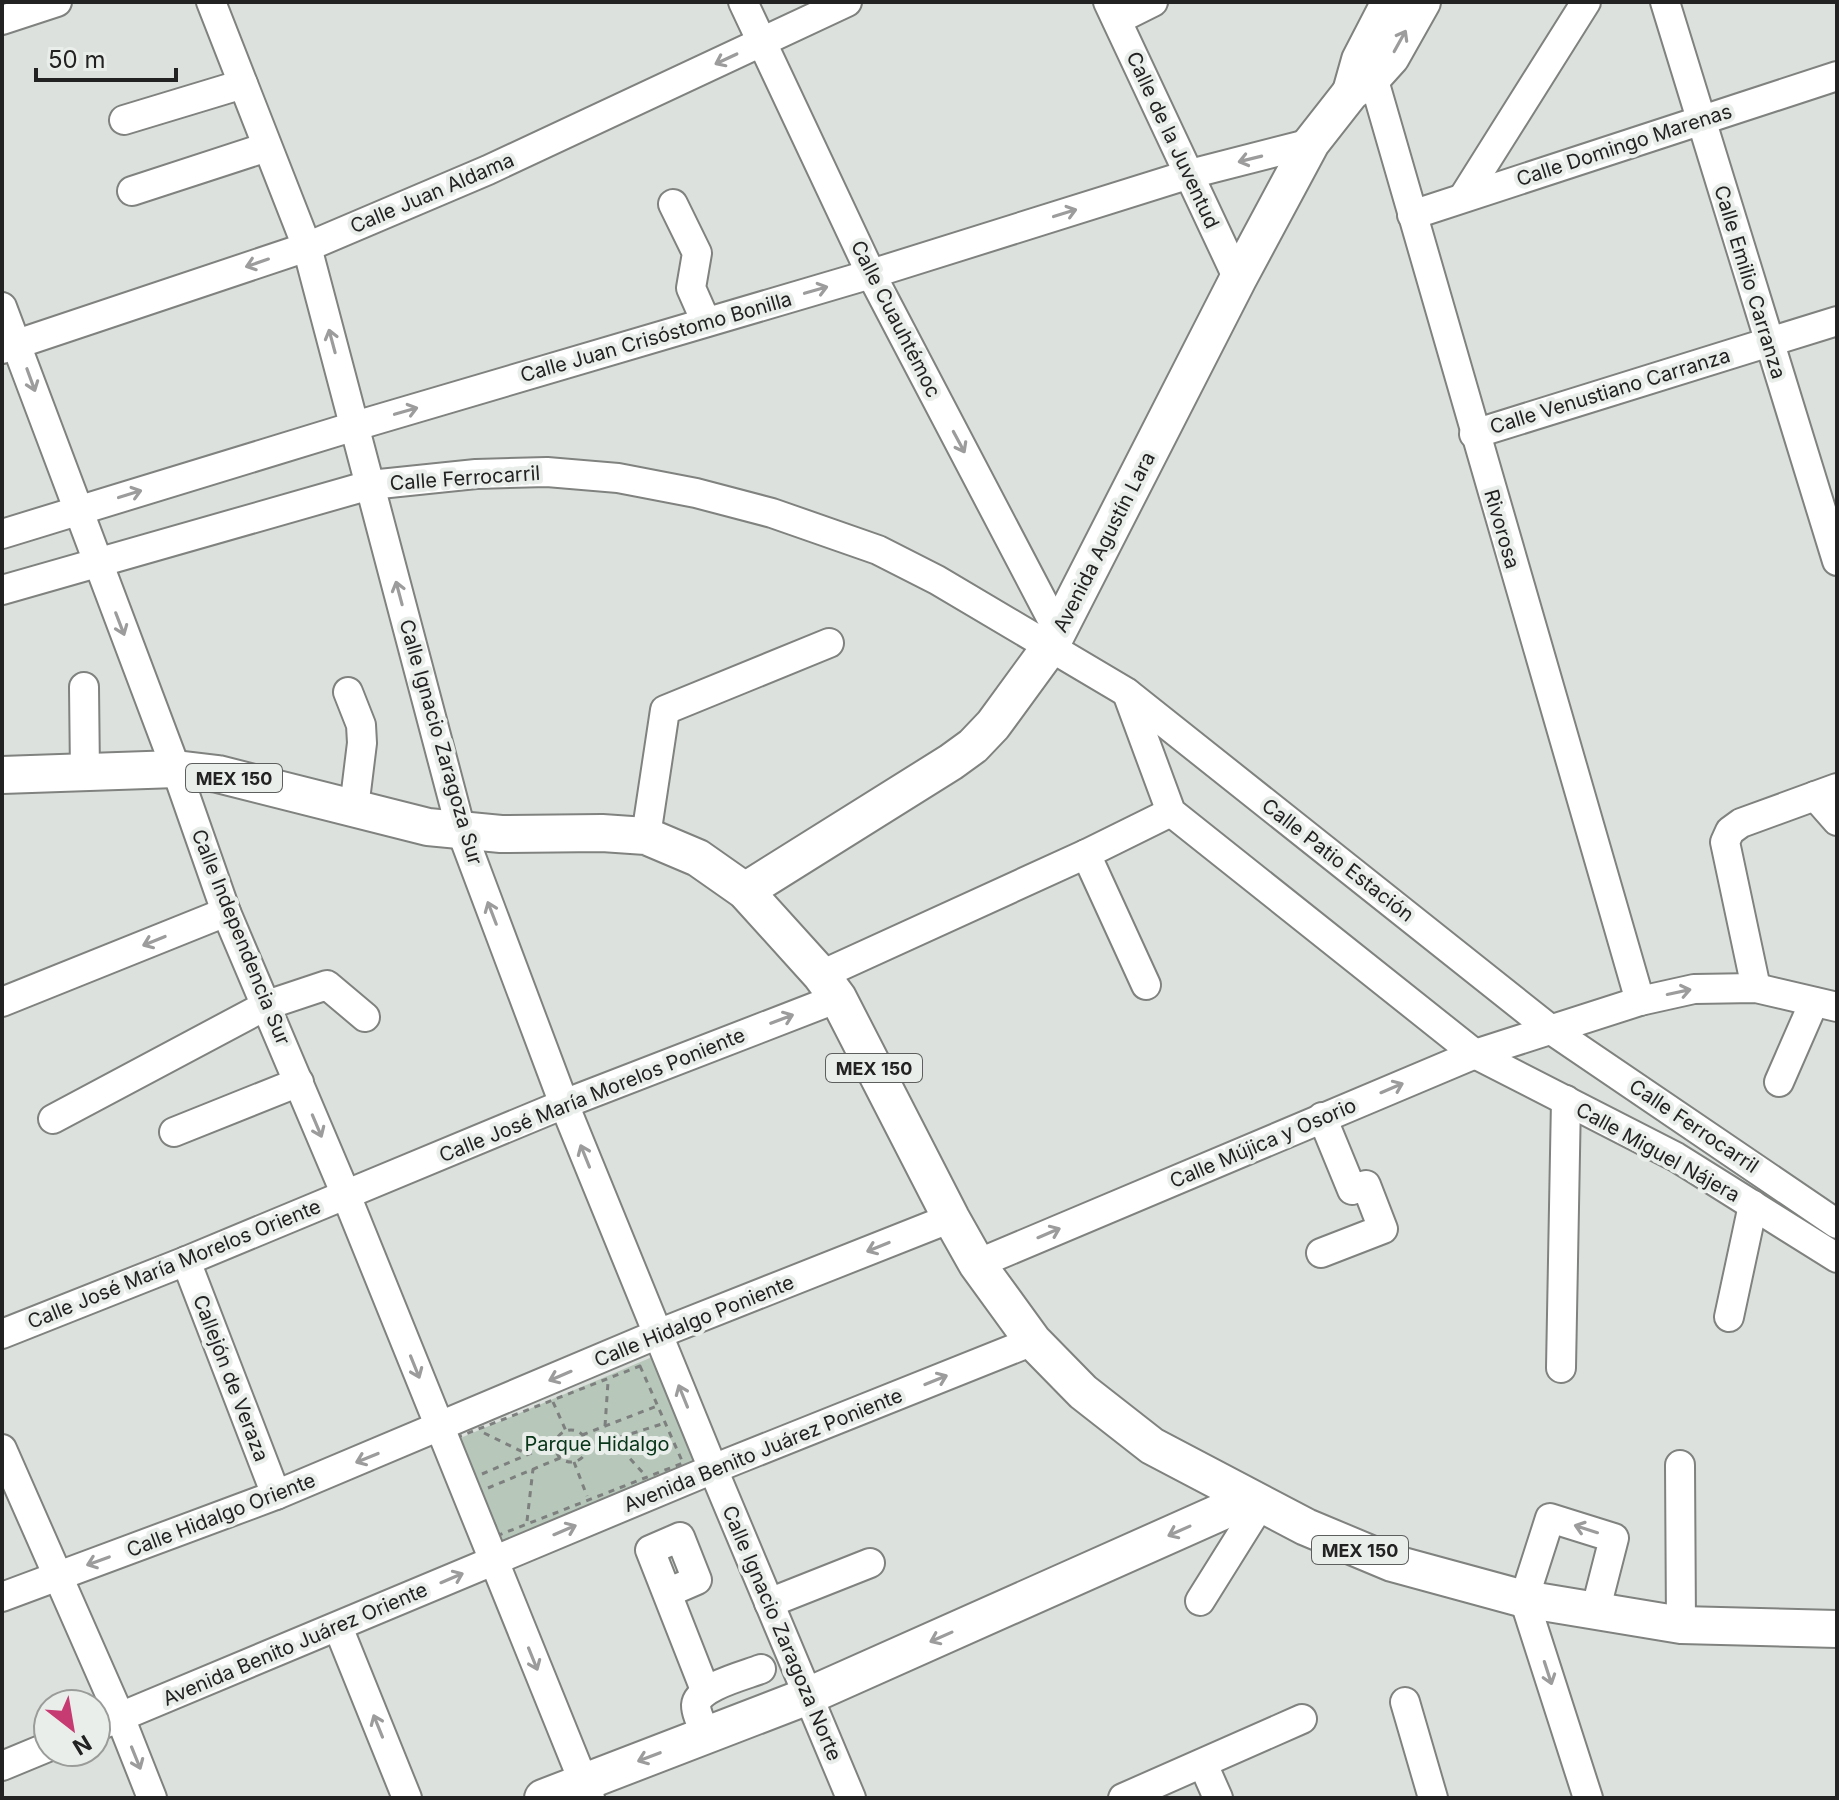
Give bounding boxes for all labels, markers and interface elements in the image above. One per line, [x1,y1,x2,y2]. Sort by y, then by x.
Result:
one-way arrow [1392,30,1408,53]
scale bar [36,32,176,82]
text: 50 m [48,45,106,74]
street label: Calle de la Juventud [1122,48,1224,232]
one-way arrow [715,53,739,68]
street label: Calle Domingo Marenas [1513,99,1735,191]
street label: Calle Juan Aldama [346,148,518,238]
one-way arrow [1238,152,1264,167]
street label: Calle Emilio Carranza [1709,182,1791,382]
one-way arrow [1051,205,1077,220]
street label: Calle Cuauhtémoc [846,236,946,402]
one-way arrow [245,257,270,272]
one-way arrow [803,282,829,297]
street label: Calle Juan Crisóstomo Bonilla [518,287,794,387]
one-way arrow [324,329,339,355]
street label: Calle Venustiano Carranza [1487,343,1733,439]
one-way arrow [25,367,39,392]
one-way arrow [392,403,418,418]
one-way arrow [952,430,968,454]
street label: Avenida Agustín Lara [1048,448,1160,636]
street label: Calle Ferrocarril [389,461,541,495]
one-way arrow [116,486,142,501]
street label: Rivorosa [1479,486,1525,572]
one-way arrow [390,580,405,606]
one-way arrow [114,611,129,636]
street label: Calle Ignacio Zaragoza Sur [394,617,488,868]
road number: MEX 150 [186,764,282,792]
street label: Calle Patio Estación [1257,793,1419,927]
street label: Calle Independencia Sur [187,826,296,1049]
one-way arrow [484,901,498,926]
one-way arrow [142,935,167,949]
one-way arrow [1666,984,1692,999]
one-way arrow [769,1011,794,1026]
street label: Calle José María Morelos Poniente [436,1023,748,1167]
road number: MEX 150 [826,1054,922,1082]
street label: Calle Ferrocarril [1625,1074,1763,1178]
one-way arrow [1379,1080,1404,1095]
street label: Calle Mújica y Osorio [1166,1093,1360,1193]
street label: Calle Miguel Nájera [1572,1097,1744,1207]
one-way arrow [311,1113,326,1138]
one-way arrow [577,1144,592,1169]
street label: Calle José María Morelos Oriente [24,1194,324,1334]
one-way arrow [1036,1225,1061,1240]
one-way arrow [866,1240,891,1255]
street label: Calle Hidalgo Poniente [591,1270,797,1372]
street label: Callejón de Veraza [188,1291,274,1465]
one-way arrow [409,1354,423,1379]
one-way arrow [548,1369,572,1384]
one-way arrow [923,1372,948,1386]
street label: Avenida Benito Juárez Poniente [620,1383,906,1517]
one-way arrow [675,1384,690,1409]
park label: Parque Hidalgo [525,1432,669,1456]
one-way arrow [355,1452,380,1466]
street label: Calle Hidalgo Oriente [123,1468,319,1562]
street label: Calle Ignacio Zaragoza Norte [717,1502,847,1764]
one-way arrow [1574,1521,1600,1536]
one-way arrow [552,1522,577,1537]
one-way arrow [1167,1524,1191,1539]
road number: MEX 150 [1312,1536,1408,1564]
one-way arrow [86,1555,111,1569]
one-way arrow [439,1570,464,1585]
street label: Avenida Benito Juárez Oriente [159,1577,431,1711]
one-way arrow [929,1630,953,1645]
one-way arrow [527,1646,542,1671]
one-way arrow [1541,1661,1556,1686]
north arrow [32,1688,112,1768]
one-way arrow [369,1714,384,1739]
text: N [68,1730,96,1761]
one-way arrow [129,1745,144,1770]
one-way arrow [637,1751,662,1765]

